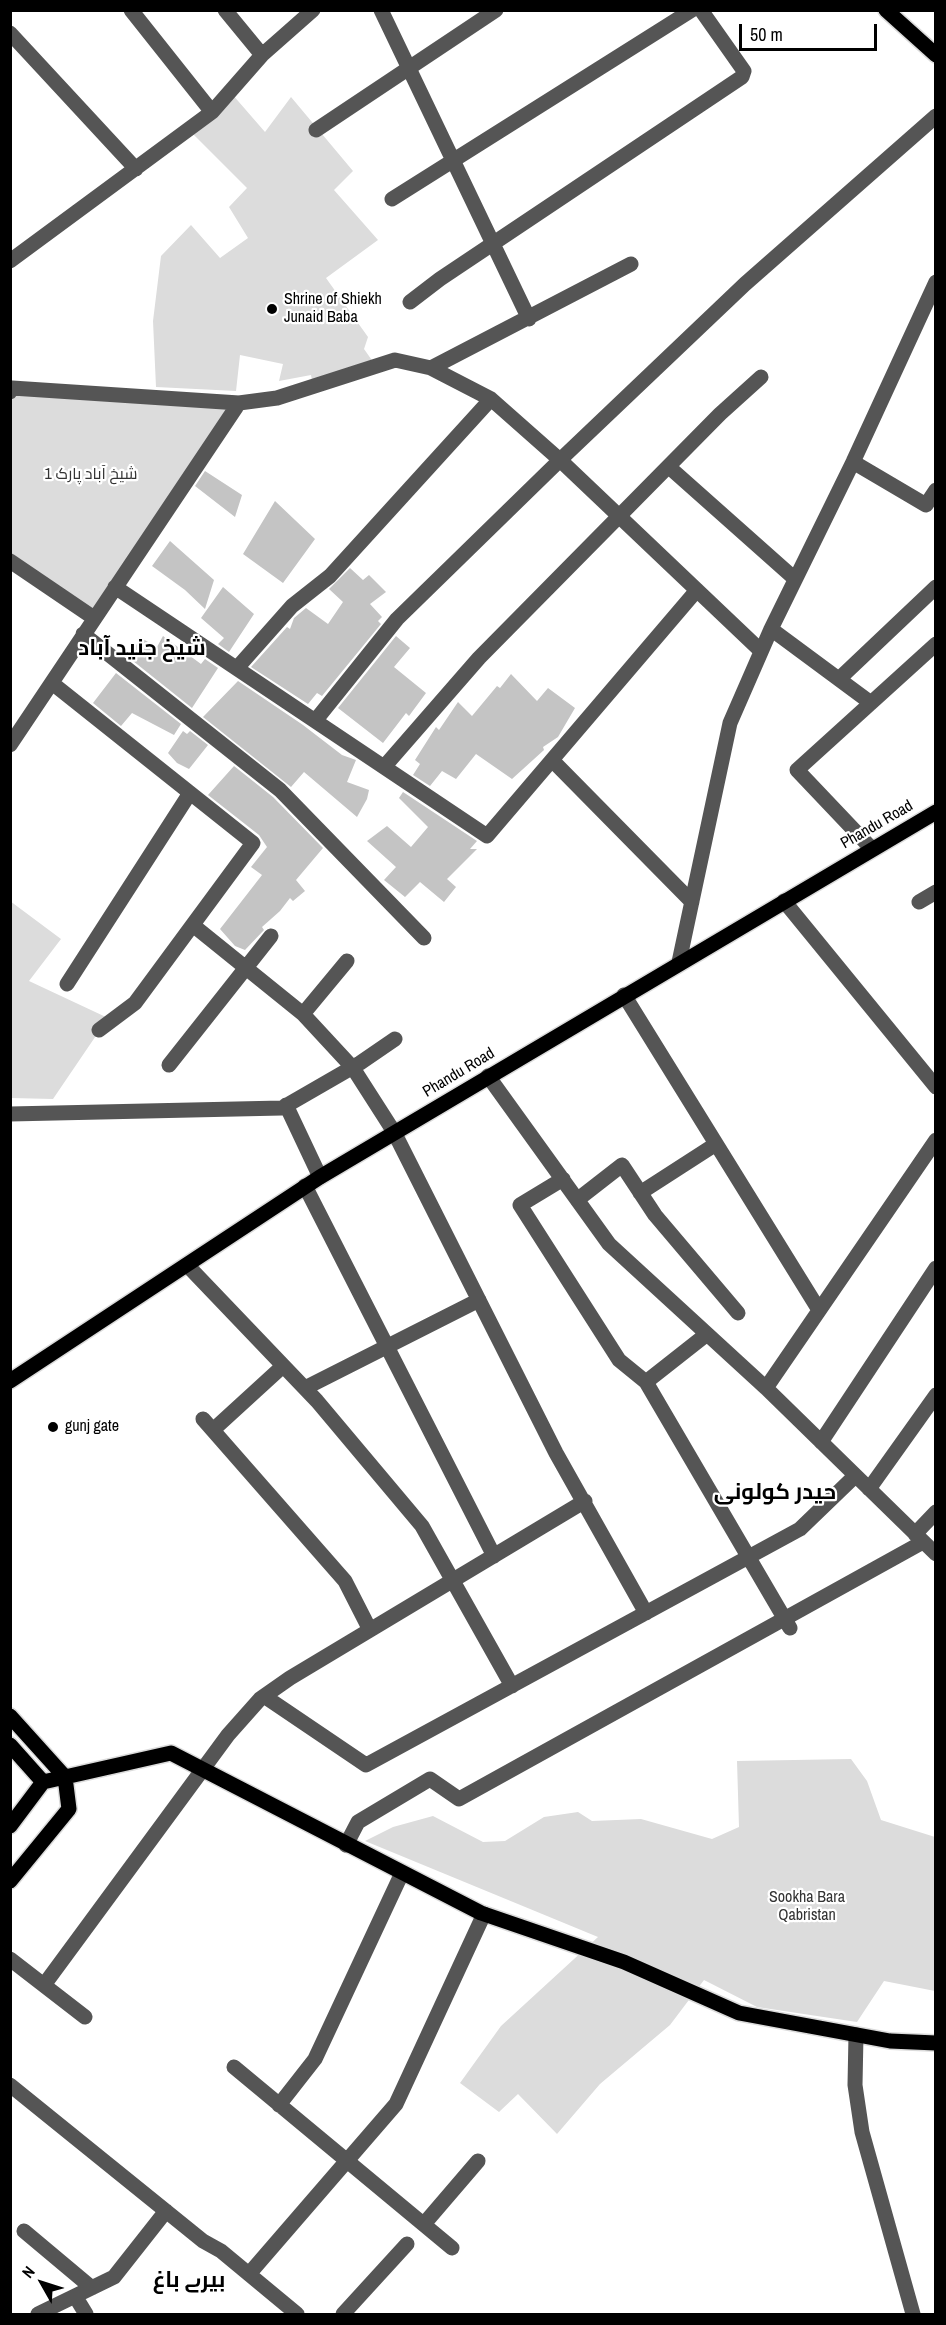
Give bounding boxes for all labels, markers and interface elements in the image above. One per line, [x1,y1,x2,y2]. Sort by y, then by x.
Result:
scale bar [742,12,880,50]
text: 50 m [750,22,783,47]
place label: Shrine of Shiekh Junaid Baba [284,290,382,328]
marker: Shrine of Shiekh Junaid Baba [265,302,279,316]
park label: شیخ آباد پارک 1 [45,465,137,485]
district label: شیخ جنید آباد [78,636,206,662]
street label: Phandu Road [837,797,917,853]
street label: Phandu Road [420,1044,498,1102]
place label: gunj gate [65,1417,119,1437]
marker: gunj gate [46,1420,60,1434]
district label: حیدر کولونی [714,1480,836,1506]
park label: Sookha Bara Qabristan [769,1888,845,1926]
north arrow [12,2253,72,2313]
text: N [16,2261,40,2282]
district label: بیرے باغ [153,2268,225,2294]

